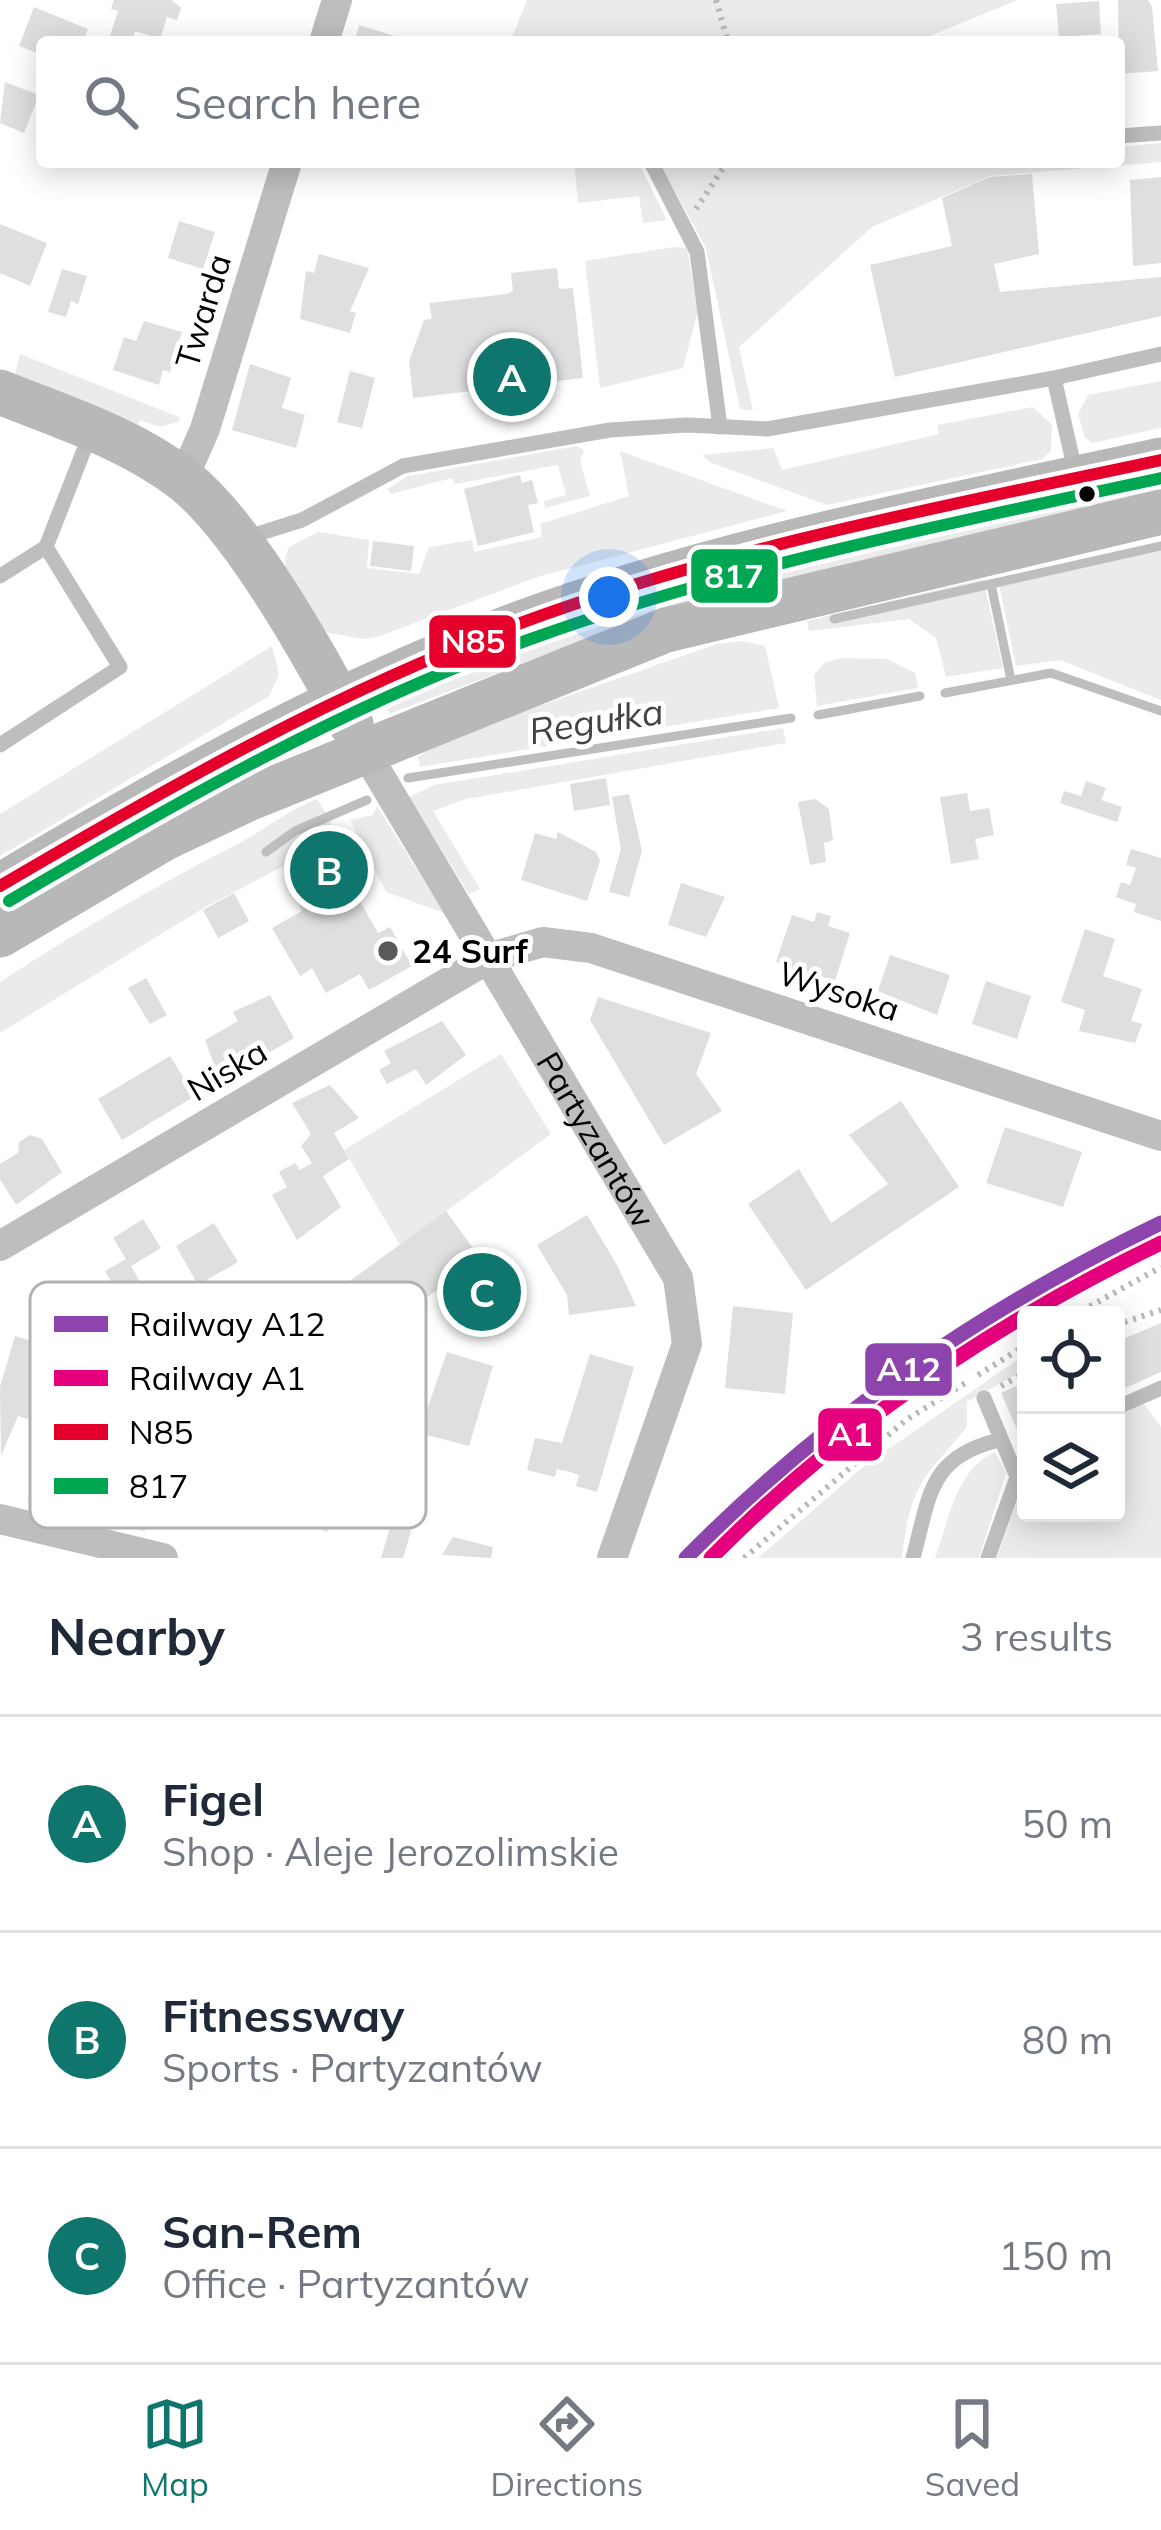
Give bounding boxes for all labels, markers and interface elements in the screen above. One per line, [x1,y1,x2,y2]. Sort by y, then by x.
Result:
search box [36,36,1125,168]
icon: search [78,69,144,135]
text: Search here [174,74,421,130]
street label: Twarda [166,249,239,373]
pin: A [473,332,551,422]
unlabelled marker [1076,483,1098,505]
line badge: 817 [689,547,780,605]
text: 817 [704,555,764,596]
your location [579,567,639,627]
line badge: N85 [427,613,518,670]
text: N85 [441,620,505,661]
water label: Regułka [526,688,666,753]
pin: B [290,825,368,915]
place label: 24 Surf [412,930,528,971]
marker: 24 Surf [375,938,401,964]
street label: Wysoka [773,952,905,1029]
street label: Niska [180,1030,274,1109]
street label: Partyzantów [528,1044,664,1235]
pin: C [443,1247,521,1337]
legend [30,1282,426,1528]
text: Railway A12 [129,1303,325,1344]
map controls [1017,1306,1125,1522]
button: locate [1017,1306,1125,1414]
line badge: A12 [863,1341,954,1398]
text: A12 [877,1348,941,1389]
text: Railway A1 [129,1357,305,1398]
line badge: A1 [816,1406,884,1463]
text: N85 [129,1411,193,1452]
text: A1 [828,1413,872,1454]
button: layers [1017,1414,1125,1522]
text: 817 [129,1465,188,1506]
text: Nearby [48,1604,225,1668]
text: 3 results [960,1612,1113,1661]
text: Figel [162,1771,264,1827]
text: A [72,1799,102,1848]
text: 50 m [1022,1799,1113,1848]
text: Shop · Aleje Jerozolimskie [162,1827,619,1876]
text: Fitnessway [162,1987,404,2043]
text: B [74,2015,100,2064]
text: 80 m [1022,2015,1113,2064]
text: Sports · Partyzantów [162,2043,543,2092]
text: San-Rem [162,2203,362,2259]
text: C [74,2231,100,2280]
text: 150 m [998,2231,1113,2280]
text: Office · Partyzantów [162,2259,530,2308]
tab: Map [141,2391,209,2504]
tab: Directions [491,2391,643,2504]
tab: Saved [925,2391,1020,2504]

